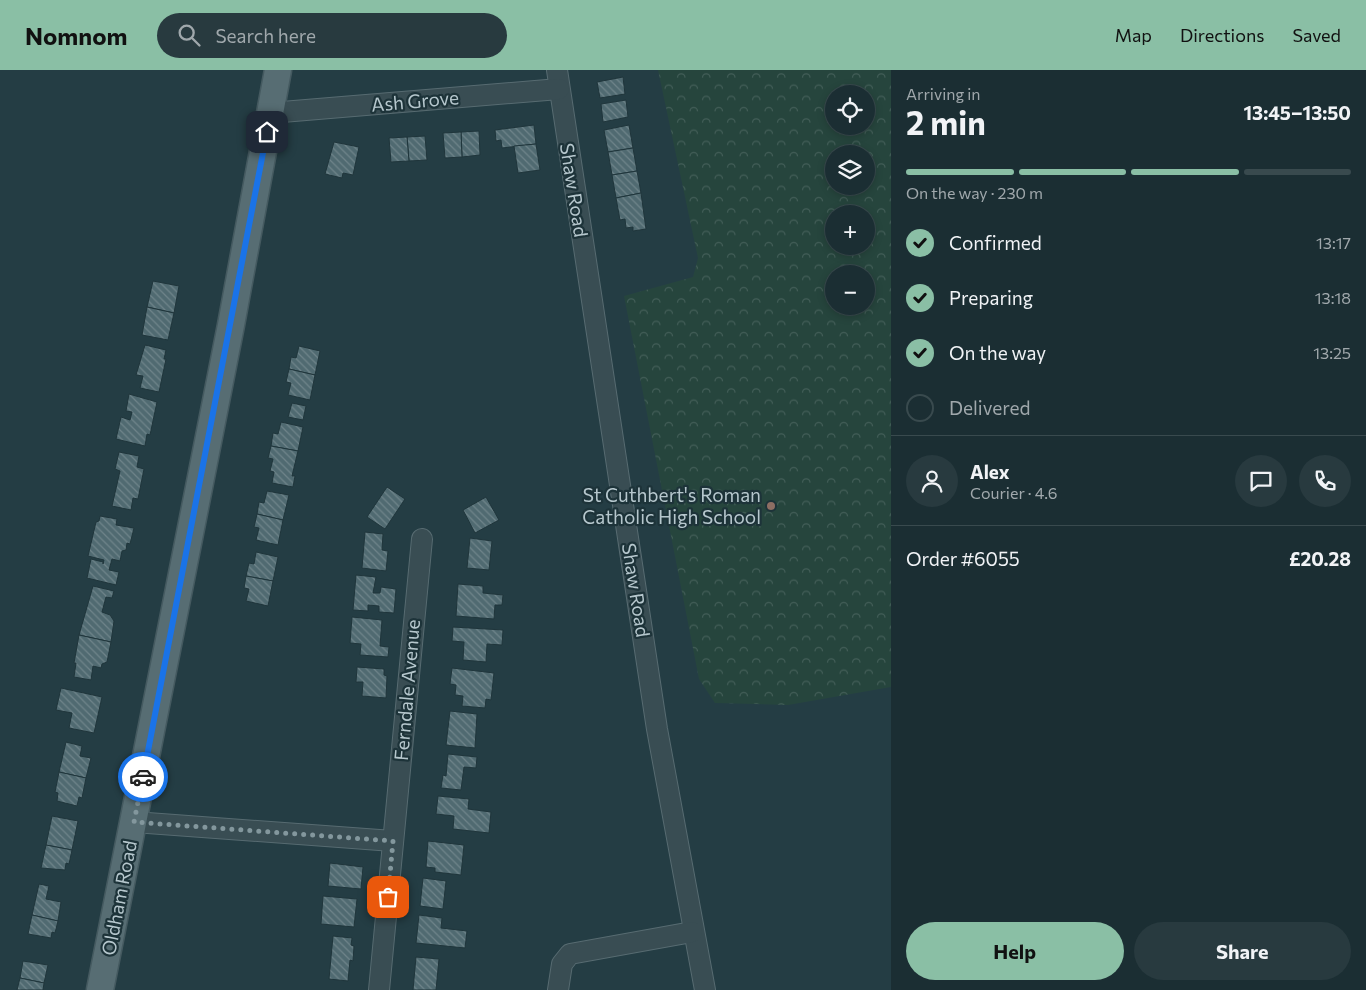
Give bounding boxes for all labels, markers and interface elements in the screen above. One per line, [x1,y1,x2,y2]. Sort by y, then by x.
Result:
search box [157,13,507,58]
text: Nomnom [25,21,127,50]
icon: search [175,21,203,49]
text: Search here [215,24,316,47]
text: Map [1115,24,1152,46]
text: Directions [1180,24,1264,46]
text: Saved [1292,24,1341,46]
text: Arriving in [906,84,980,103]
street label: Ash Grove [370,85,460,116]
map controls [825,85,875,315]
button: locate [825,85,875,135]
text: 13:45–13:50 [1244,101,1351,124]
text: 2 min [906,102,986,142]
pin [246,111,288,153]
icon: home [253,118,281,146]
street label: Shaw Road [556,141,593,239]
button: layers [825,145,875,195]
text: On the way · 230 m [906,183,1043,202]
button: + [825,205,875,255]
icon: check [906,229,934,257]
text: Confirmed [949,231,1042,254]
text: 13:17 [1316,233,1351,252]
button: − [825,265,875,315]
icon: check [906,284,934,312]
text: Preparing [949,286,1033,309]
text: 13:18 [1315,288,1351,307]
icon: check [906,339,934,367]
text: On the way [949,341,1046,364]
text: 13:25 [1313,343,1351,362]
text: Delivered [949,396,1030,419]
button: person [906,455,958,507]
button: chat [1235,455,1287,507]
button: phone [1299,455,1351,507]
text: Alex [970,460,1010,483]
place label: St Cuthbert's Roman Catholic High School [582,483,761,528]
text: Courier · 4.6 [970,483,1057,502]
marker: St Cuthbert's Roman Catholic High School [765,500,777,512]
street label: Shaw Road [618,541,655,639]
text: Order #6055 [906,547,1020,570]
text: £20.28 [1289,547,1351,570]
street label: Ferndale Avenue [389,618,424,762]
courier [118,752,168,802]
icon: car [129,763,157,791]
street label: Oldham Road [96,838,141,957]
pin [367,876,409,918]
icon: bag [374,883,402,911]
button: Help [906,922,1124,980]
button: Share [1134,922,1351,980]

